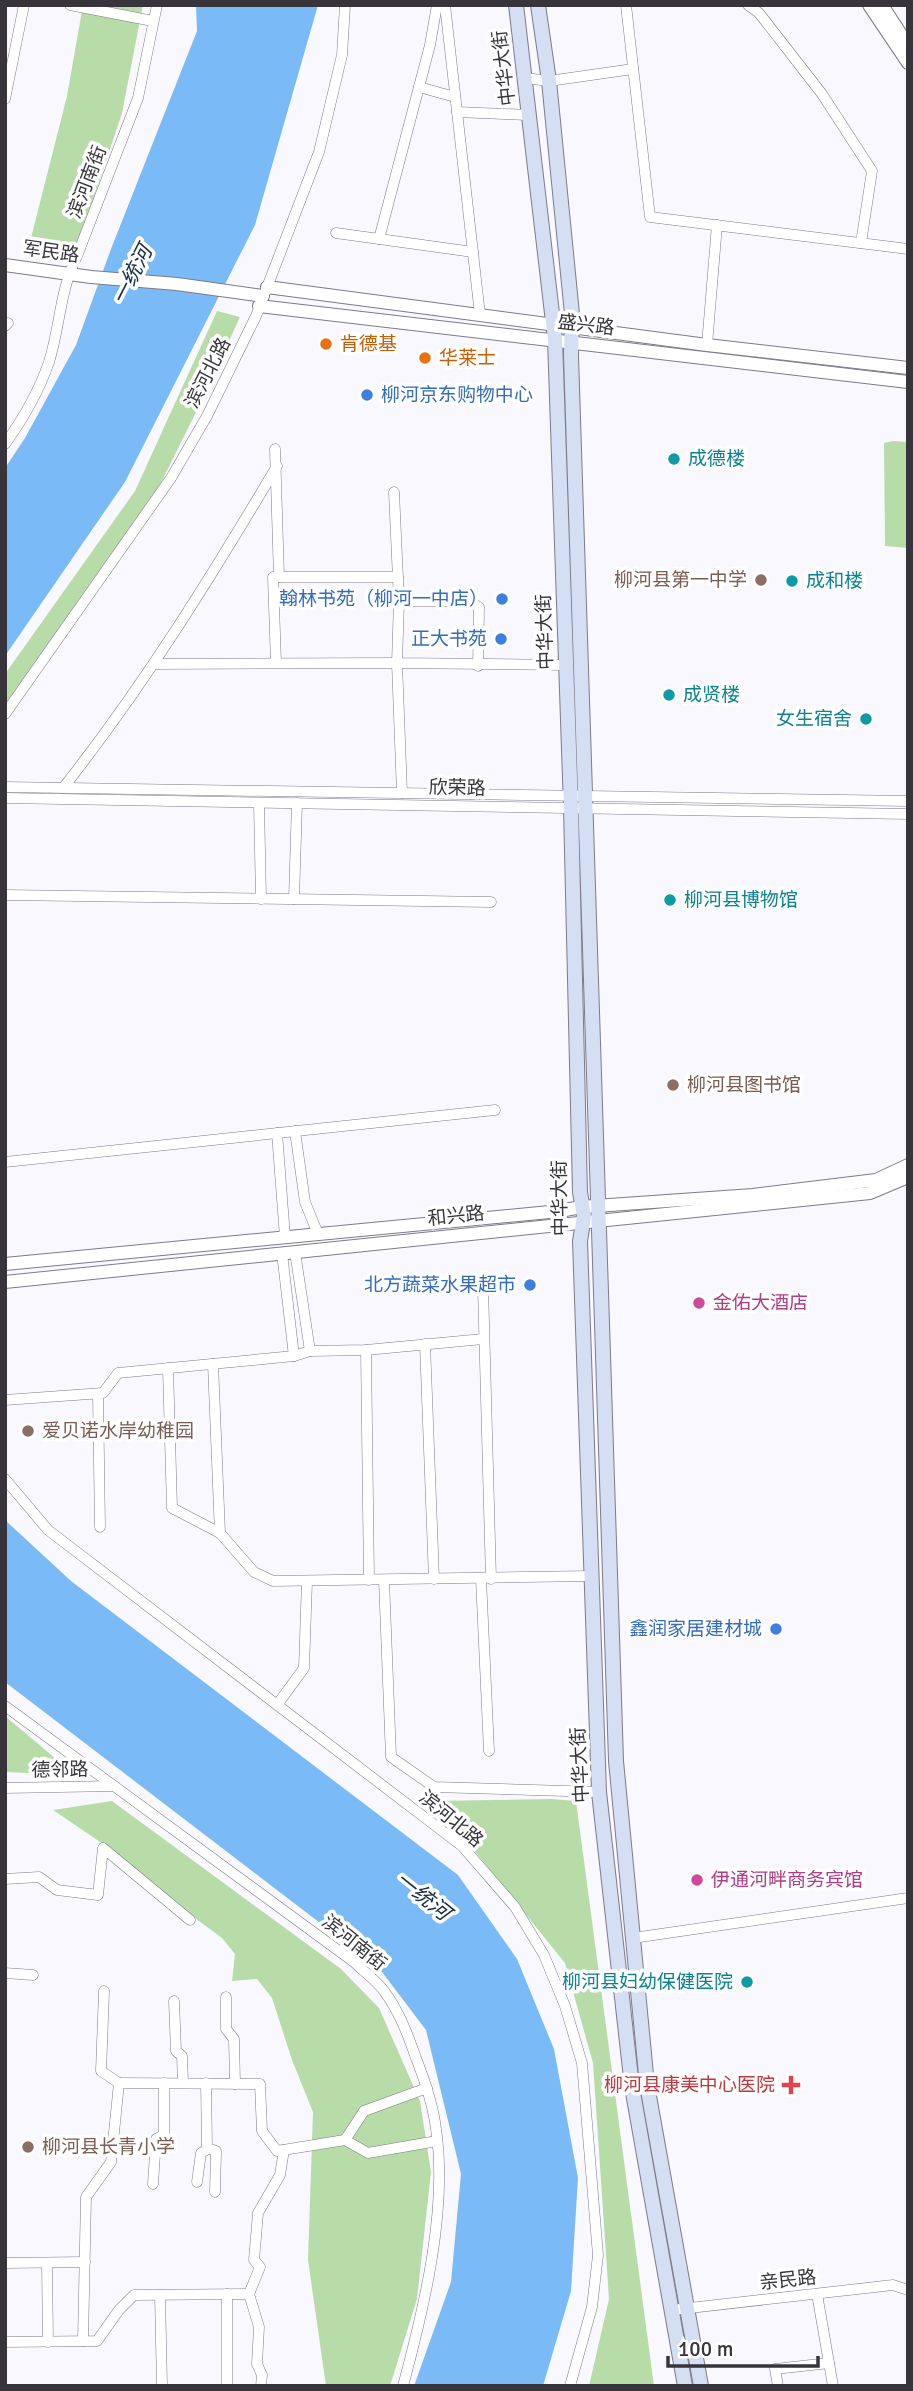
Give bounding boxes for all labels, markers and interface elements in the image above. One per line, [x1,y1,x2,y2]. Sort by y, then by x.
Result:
street label: 中华大街 [487,29,521,107]
street label: 滨河南街 [62,142,112,222]
street label: 军民路 [21,236,81,268]
water label: 一统河 [106,237,160,309]
street label: 盛兴路 [556,310,616,340]
place label: 肯德基 [340,332,397,356]
street label: 滨河北路 [180,334,236,412]
marker: 肯德基 [318,336,334,352]
place label: 华莱士 [439,346,496,370]
marker: 华莱士 [417,350,433,366]
place label: 柳河京东购物中心 [381,383,533,407]
marker: 柳河京东购物中心 [359,387,375,403]
place label: 成德楼 [688,447,745,471]
marker: 成德楼 [666,451,682,467]
place label: 柳河县第一中学 [614,568,747,592]
place label: 成和楼 [806,569,863,593]
marker: 柳河县第一中学 [753,572,769,588]
marker: 成和楼 [784,573,800,589]
place label: 翰林书苑（柳河一中店） [279,587,488,611]
marker: 翰林书苑（柳河一中店） [494,591,510,607]
street label: 中华大街 [532,594,558,670]
place label: 正大书苑 [411,627,487,651]
marker: 正大书苑 [493,631,509,647]
place label: 成贤楼 [683,683,740,707]
marker: 成贤楼 [661,687,677,703]
place label: 女生宿舍 [776,707,852,731]
marker: 女生宿舍 [858,711,874,727]
street label: 欣荣路 [428,776,486,800]
place label: 柳河县博物馆 [684,888,798,912]
marker: 柳河县博物馆 [662,892,678,908]
place label: 柳河县图书馆 [687,1073,801,1097]
marker: 柳河县图书馆 [665,1077,681,1093]
street label: 中华大街 [547,1160,573,1236]
street label: 和兴路 [426,1201,486,1231]
place label: 北方蔬菜水果超市 [364,1273,516,1297]
marker: 北方蔬菜水果超市 [522,1277,538,1293]
place label: 金佑大酒店 [713,1291,808,1315]
marker: 金佑大酒店 [691,1295,707,1311]
place label: 爱贝诺水岸幼稚园 [42,1419,194,1443]
marker: 爱贝诺水岸幼稚园 [20,1423,36,1439]
place label: 鑫润家居建材城 [629,1617,762,1641]
marker: 鑫润家居建材城 [768,1621,784,1637]
street label: 中华大街 [566,1726,594,1804]
street label: 德邻路 [31,1758,89,1782]
street label: 滨河北路 [414,1785,488,1853]
water label: 一统河 [390,1866,459,1928]
place label: 伊通河畔商务宾馆 [711,1868,863,1892]
marker: 伊通河畔商务宾馆 [689,1872,705,1888]
street label: 滨河南街 [317,1910,391,1976]
place label: 柳河县妇幼保健医院 [562,1970,733,1994]
marker: 柳河县妇幼保健医院 [739,1974,755,1990]
place label: 柳河县康美中心医院 [604,2073,775,2097]
marker: 柳河县康美中心医院 [781,2075,801,2095]
place label: 柳河县长青小学 [42,2135,175,2159]
marker: 柳河县长青小学 [20,2139,36,2155]
street label: 亲民路 [758,2265,818,2295]
scale bar [668,2324,818,2368]
text: 100 m [678,2336,733,2362]

